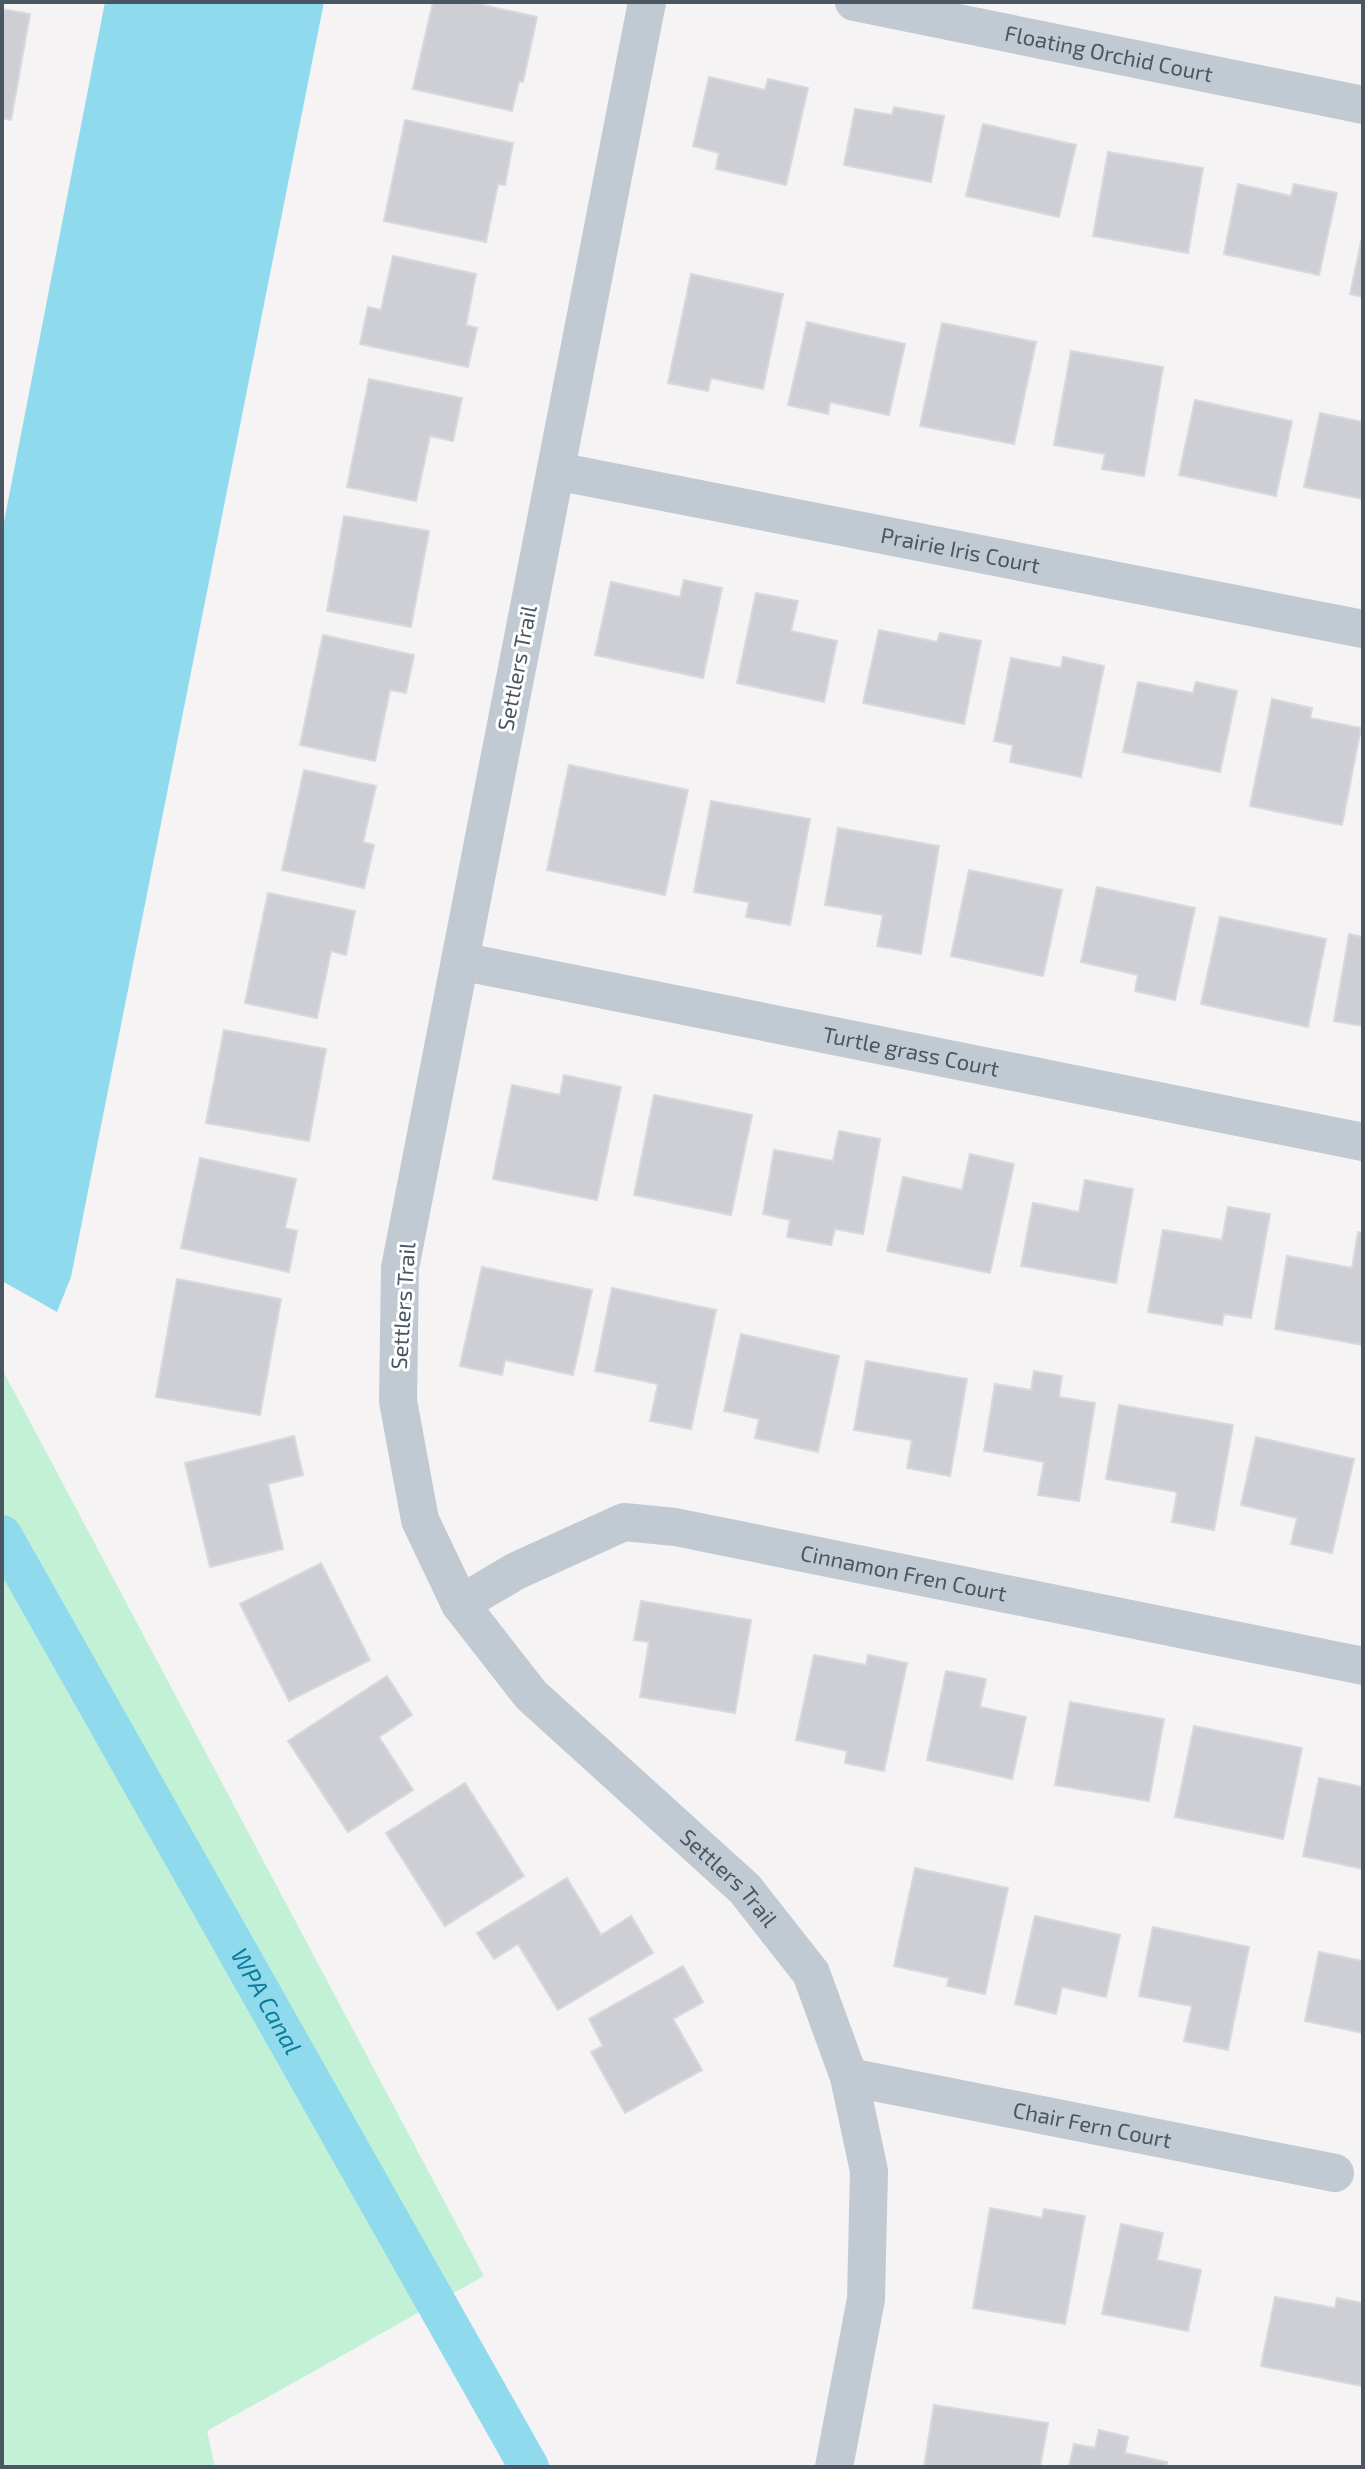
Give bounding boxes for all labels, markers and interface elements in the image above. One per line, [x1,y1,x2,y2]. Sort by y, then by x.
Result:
street label: Floating Orchid Court [1003,19,1215,86]
street label: Prairie Iris Court [879,521,1042,577]
street label: Settlers Trail [491,602,541,733]
street label: Turtle grass Court [821,1020,1002,1081]
street label: Settlers Trail [385,1241,419,1370]
street label: Cinnamon Fren Court [798,1539,1009,1606]
street label: Settlers Trail [676,1823,784,1932]
water label: WPA Canal [226,1943,309,2059]
street label: Chair Fern Court [1011,2096,1174,2152]

